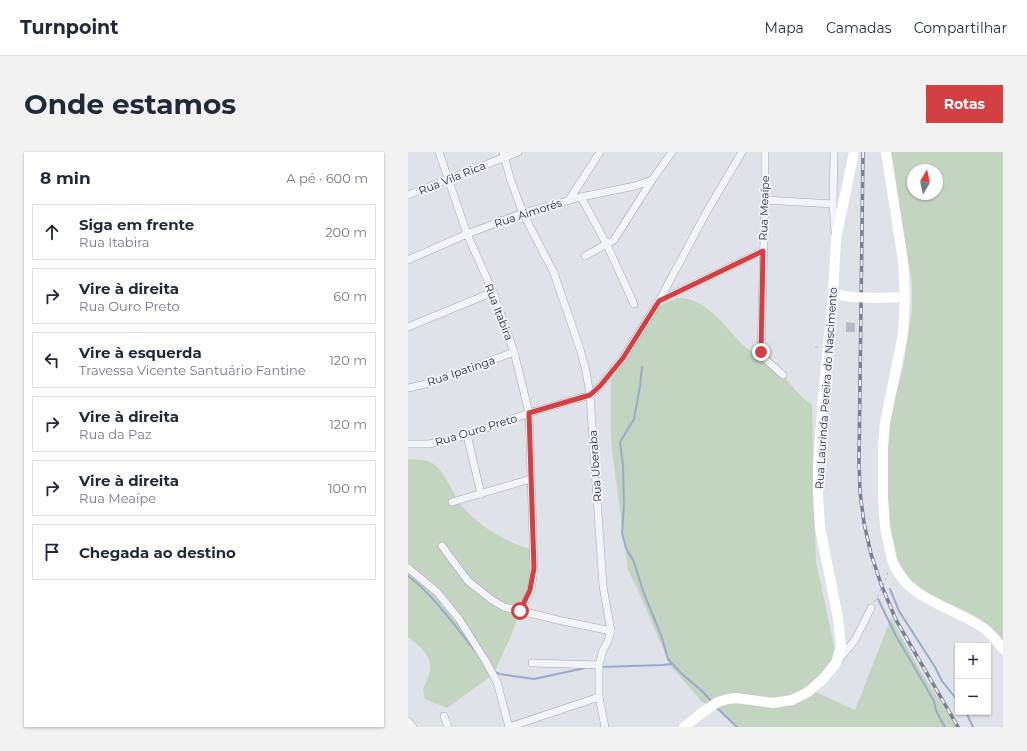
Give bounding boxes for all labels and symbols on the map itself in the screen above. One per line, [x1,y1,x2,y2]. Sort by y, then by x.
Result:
street label: Rua Vila Rica [416,158,488,198]
north arrow [907,164,943,200]
street label: Rua Meaípe [756,175,772,241]
street label: Rua Aimorés [492,195,564,231]
street label: Rua Itabira [482,282,516,342]
street label: Rua Laurinda Pereira do Nascimento [812,287,840,489]
route end [752,343,770,361]
street label: Rua Ipatinga [425,353,497,389]
street label: Rua Ouro Preto [433,411,519,449]
street label: Rua Uberaba [586,430,604,502]
route start [511,602,529,620]

